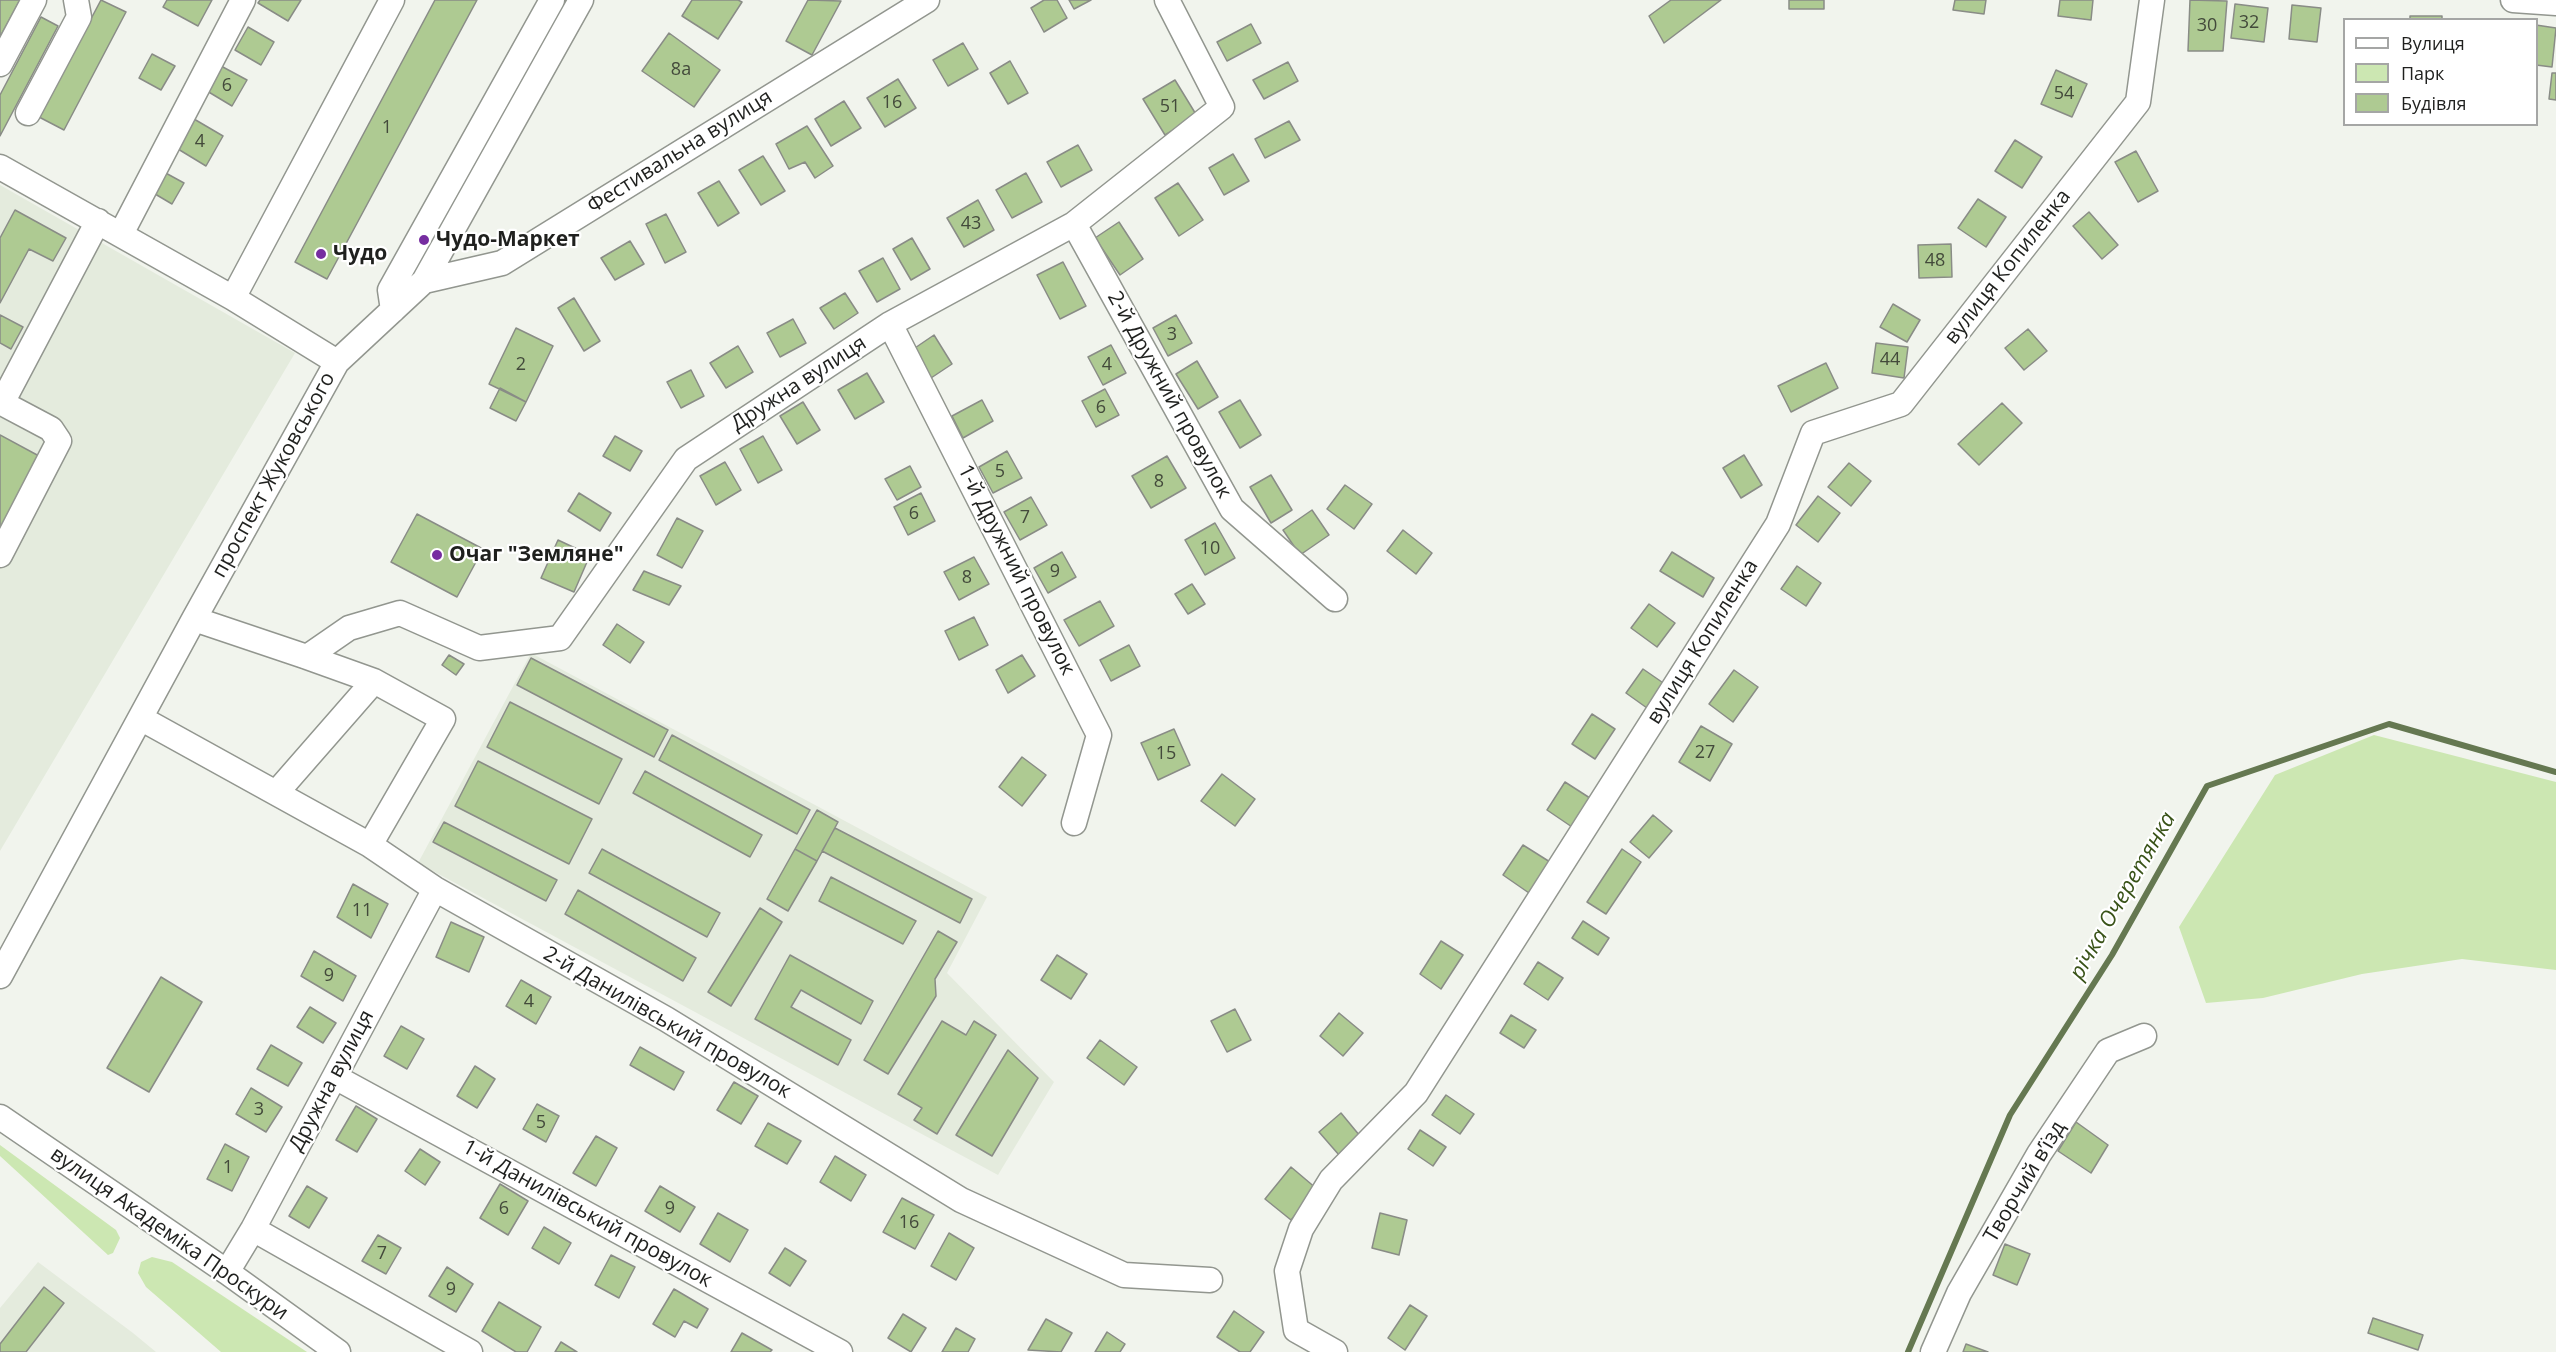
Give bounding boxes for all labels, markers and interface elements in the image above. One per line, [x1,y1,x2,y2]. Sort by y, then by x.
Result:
house number: 32 [2239,12,2259,34]
house number: 30 [2197,15,2217,37]
legend [2343,18,2538,126]
text: Вулиця [2401,31,2465,55]
house number: 8а [671,59,691,81]
text: Парк [2401,61,2444,85]
house number: 6 [222,75,232,97]
house number: 54 [2054,83,2074,105]
street label: Фестивальна вулиця [583,85,777,219]
text: Будівля [2401,91,2467,115]
house number: 16 [882,92,902,114]
house number: 51 [1160,96,1180,118]
house number: 1 [382,117,392,139]
house number: 4 [195,131,205,153]
street label: вулиця Копиленка [1940,185,2076,349]
house number: 43 [961,213,981,235]
place label: Чудо-Маркет [436,227,580,253]
marker: Чудо-Маркет [417,233,431,247]
place label: Чудо [333,241,387,267]
marker: Чудо [314,247,328,261]
house number: 48 [1925,250,1945,272]
street label: 2-й Дружний провулок [1102,287,1236,503]
house number: 3 [1167,324,1177,346]
street label: Дружна вулиця [727,331,871,437]
house number: 44 [1880,349,1900,371]
house number: 2 [516,354,526,376]
house number: 4 [1102,354,1112,376]
street label: проспект Жуковського [207,368,341,582]
house number: 6 [1096,397,1106,419]
street label: 1-й Дружний провулок [952,461,1080,679]
house number: 5 [995,461,1005,483]
house number: 8 [1154,471,1164,493]
house number: 6 [909,503,919,525]
house number: 7 [1020,507,1030,529]
house number: 10 [1200,538,1220,560]
place label: Очаг "Земляне" [449,542,624,568]
marker: Очаг "Земляне" [430,548,444,562]
street label: вулиця Копиленка [1642,555,1764,729]
house number: 9 [1050,561,1060,583]
house number: 8 [962,567,972,589]
house number: 27 [1695,742,1715,764]
house number: 15 [1156,743,1176,765]
water label: річка Очеретянка [2064,808,2182,984]
house number: 11 [352,900,372,922]
street label: 2-й Данилівський провулок [539,942,795,1104]
house number: 9 [324,965,334,987]
house number: 4 [524,991,534,1013]
street label: Дружна вулиця [284,1006,380,1156]
house number: 3 [254,1099,264,1121]
house number: 5 [536,1112,546,1134]
street label: Творчий в’їзд [1979,1117,2071,1247]
street label: 1-й Данилівський провулок [458,1135,716,1293]
street label: вулиця Академіка Проскури [45,1142,293,1326]
house number: 1 [223,1157,233,1179]
house number: 6 [499,1198,509,1220]
house number: 9 [665,1198,675,1220]
house number: 16 [899,1212,919,1234]
house number: 7 [377,1243,387,1265]
house number: 9 [446,1279,456,1301]

